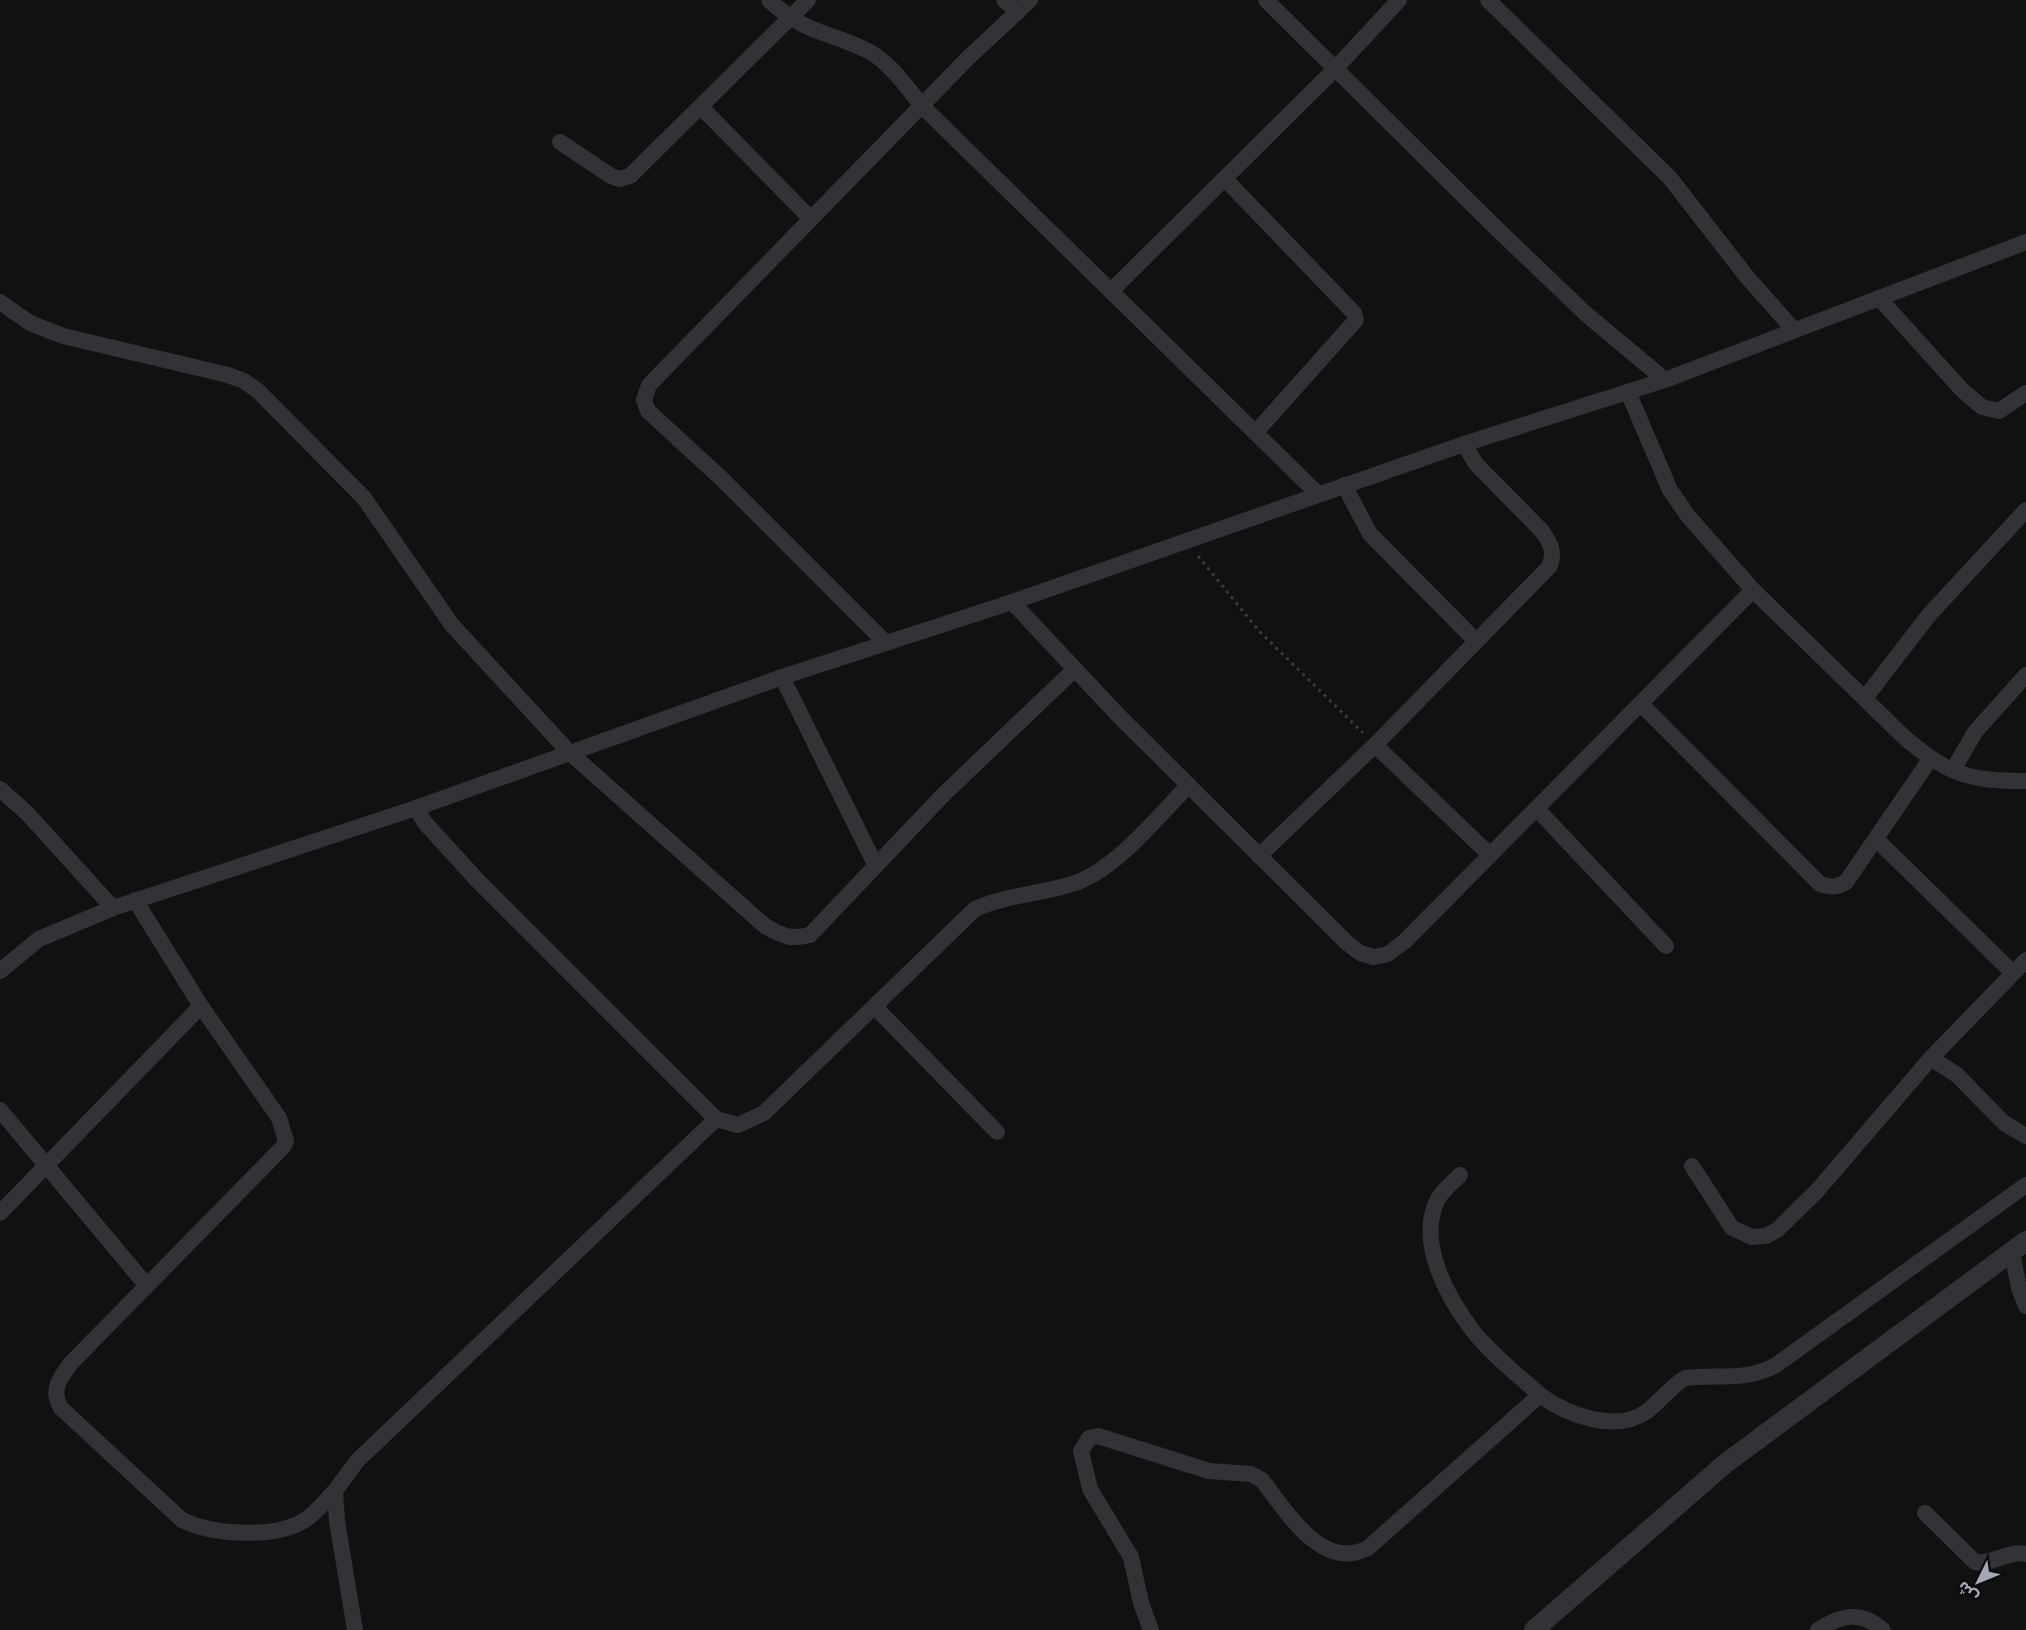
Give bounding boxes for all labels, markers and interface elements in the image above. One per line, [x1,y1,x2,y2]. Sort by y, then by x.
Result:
north arrow [1948,1552,2008,1612]
text: ش [1954,1577,1982,1606]

